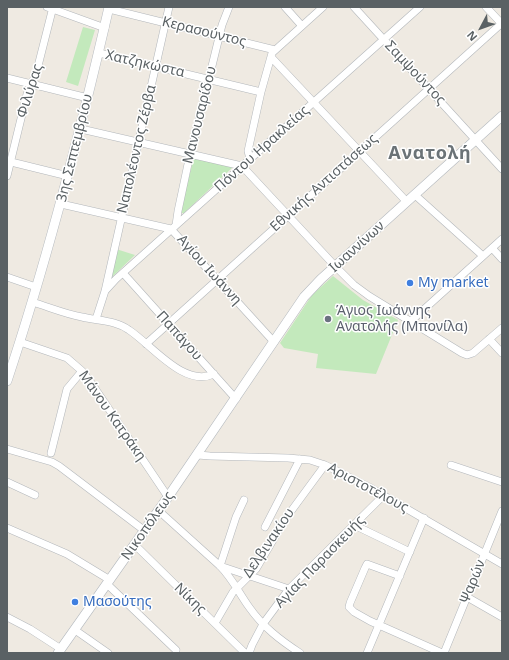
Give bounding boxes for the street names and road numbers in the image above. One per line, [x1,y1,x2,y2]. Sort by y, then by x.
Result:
street label: Κερασούντος [160,13,248,51]
street label: Σαμψούντος [381,37,449,109]
street label: Χατζηκώστα [104,47,186,81]
street label: Φιλύρας [13,62,47,120]
street label: Μανουσαρίδου [180,64,220,166]
street label: Ναπολέοντος Ζέρβα [114,83,160,215]
street label: 3ης Σεπτεμβρίου [53,92,97,204]
street label: Πόντου Ηρακλείας [211,102,313,196]
street label: Εθνικής Αντιστάσεως [267,130,381,236]
street label: Ιωαννίνων [326,218,388,276]
street label: Αγίου Ιωάννη [173,231,245,309]
street label: Παπάγου [153,308,205,364]
street label: Μάνου Κατράκη [75,368,149,464]
street label: Αριστοτέλους [325,460,411,516]
street label: Νικοπόλεως [118,488,178,564]
street label: Δελβινακίου [240,505,298,581]
street label: Αγίας Παρασκευής [272,512,368,612]
street label: Ψαρών [457,558,489,606]
street label: Νίκης [170,580,210,618]

